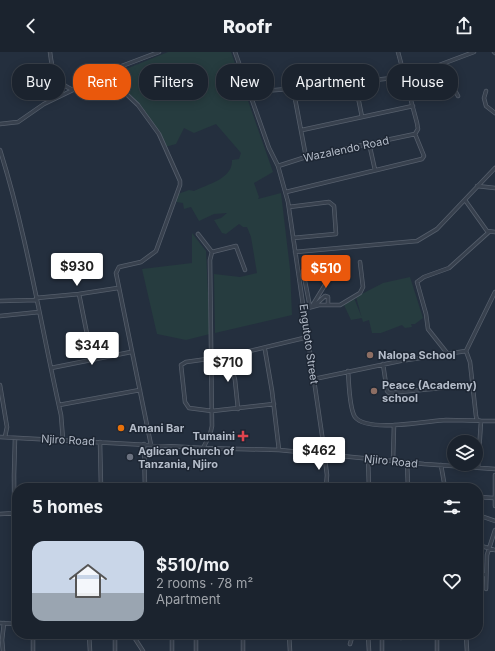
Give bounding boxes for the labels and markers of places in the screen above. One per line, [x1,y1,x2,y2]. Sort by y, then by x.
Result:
pin: $930 [53,253,101,287]
pin: $510 [302,255,350,289]
pin: $344 [68,332,116,366]
place label: Nalopa School [378,348,456,362]
pin: $710 [204,349,252,383]
marker: Nalopa School [365,350,375,360]
place label: Peace (Academy) school [382,378,477,405]
marker: Peace (Academy) school [369,386,379,396]
place label: Amani Bar [129,421,185,435]
marker: Amani Bar [116,423,126,433]
place label: Tumaini [192,429,235,443]
marker: Tumaini [238,431,248,441]
pin: $462 [295,437,343,471]
place label: Aglican Church of Tanzania, Njiro [138,444,235,471]
marker: Aglican Church of Tanzania, Njiro [125,452,135,462]

